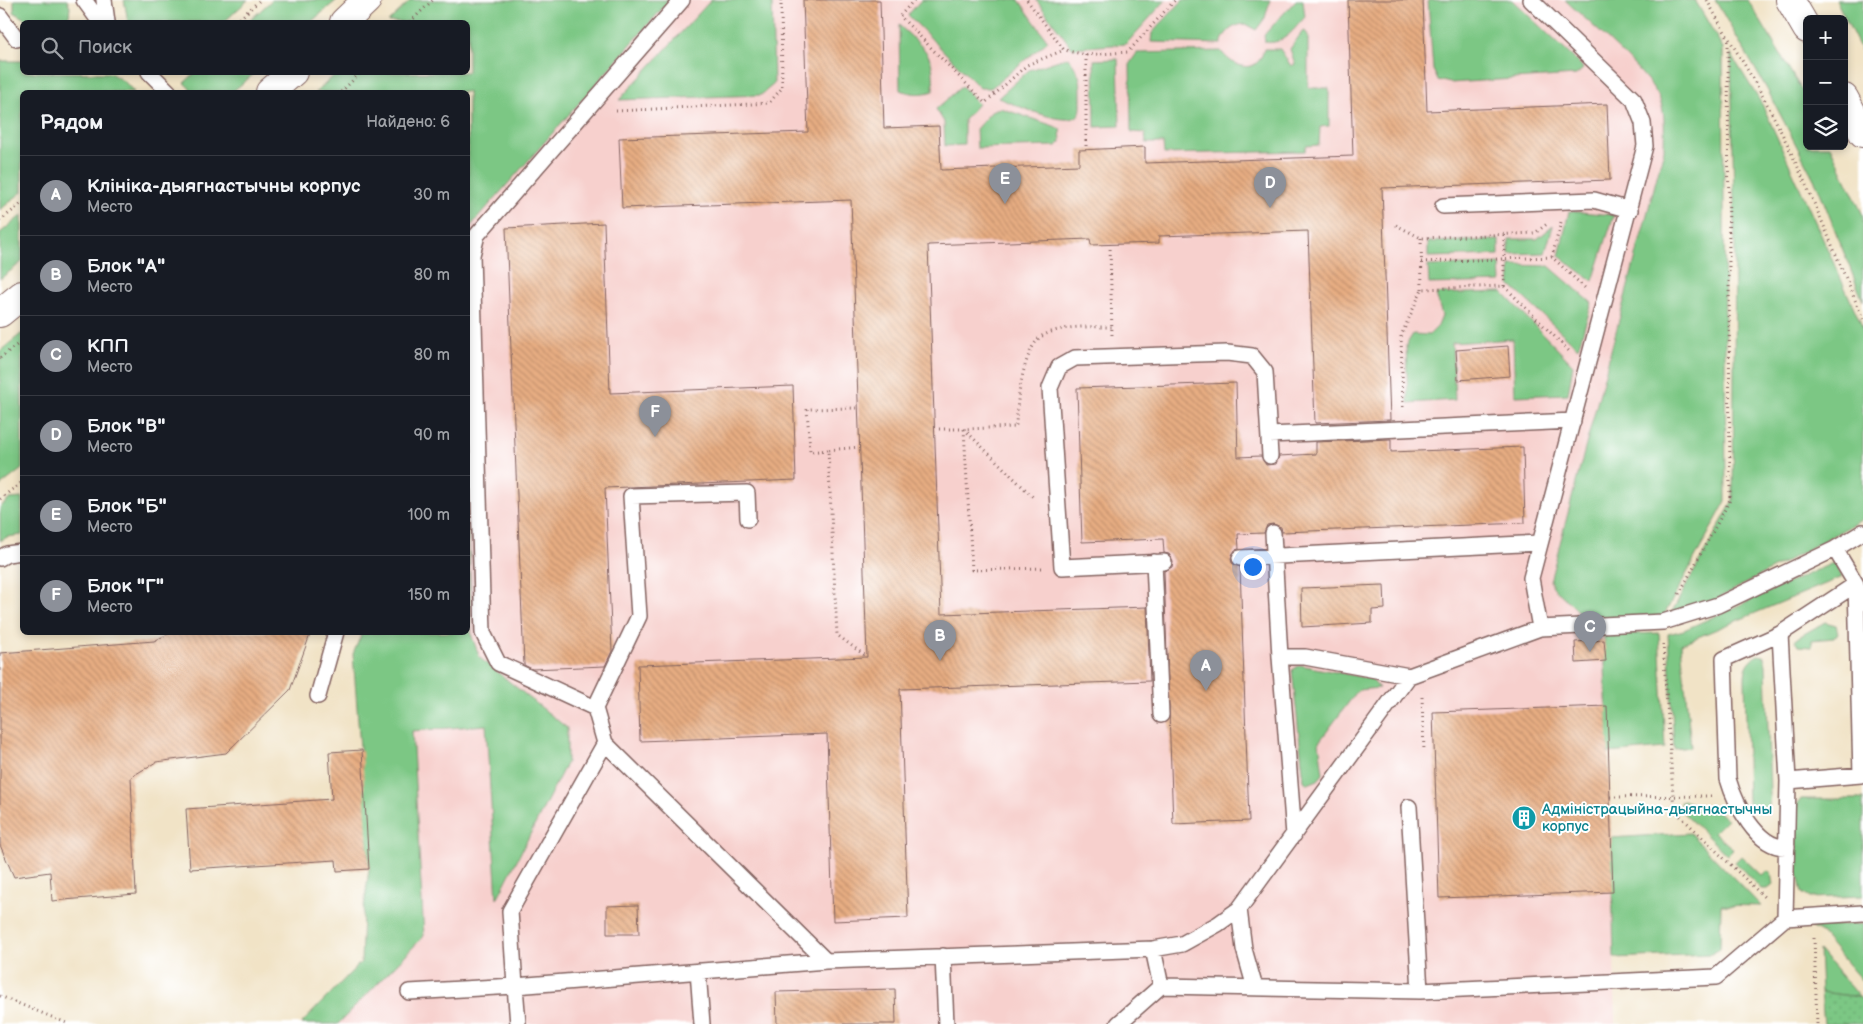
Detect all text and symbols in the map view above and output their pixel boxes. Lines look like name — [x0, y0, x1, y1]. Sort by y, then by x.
map controls — [1803, 15, 1848, 150]
button: + — [1803, 15, 1848, 60]
search box — [20, 20, 470, 75]
icon: search — [38, 34, 66, 62]
text: Поиск — [78, 36, 132, 59]
button: − — [1803, 60, 1848, 105]
button: layers — [1803, 105, 1848, 150]
text: Рядом — [40, 110, 103, 135]
text: Найдено: 6 — [366, 113, 450, 132]
pin: E — [989, 163, 1021, 204]
pin: D — [1254, 167, 1286, 208]
text: Клініка-дыягнастычны корпус — [87, 175, 361, 198]
text: A — [51, 186, 61, 205]
text: 30 m — [413, 186, 450, 205]
text: Место — [87, 198, 133, 217]
text: Блок "А" — [87, 255, 165, 278]
text: B — [50, 266, 62, 285]
text: 80 m — [414, 266, 450, 285]
text: Место — [87, 278, 133, 297]
text: КПП — [87, 335, 129, 358]
text: C — [50, 346, 62, 365]
text: 80 m — [414, 346, 450, 365]
text: Место — [87, 358, 133, 377]
pin: F — [639, 396, 671, 437]
text: Блок "В" — [87, 415, 166, 438]
text: D — [50, 426, 62, 445]
text: 90 m — [414, 426, 450, 445]
text: Место — [87, 438, 133, 457]
text: Блок "Б" — [87, 495, 167, 518]
text: E — [51, 506, 61, 525]
text: 100 m — [407, 506, 450, 525]
text: Место — [87, 518, 133, 537]
your location — [1240, 554, 1266, 580]
text: Блок "Г" — [87, 575, 164, 598]
text: F — [51, 586, 61, 605]
text: 150 m — [408, 586, 450, 605]
text: Место — [87, 598, 133, 617]
pin: C — [1574, 611, 1606, 652]
pin: B — [924, 620, 956, 661]
pin: A — [1190, 650, 1222, 691]
place label: Адміністрацыйна-дыягнастычны корпус — [1541, 800, 1772, 836]
building icon: Адміністрацыйна-дыягнастычны корпус — [1511, 805, 1537, 831]

